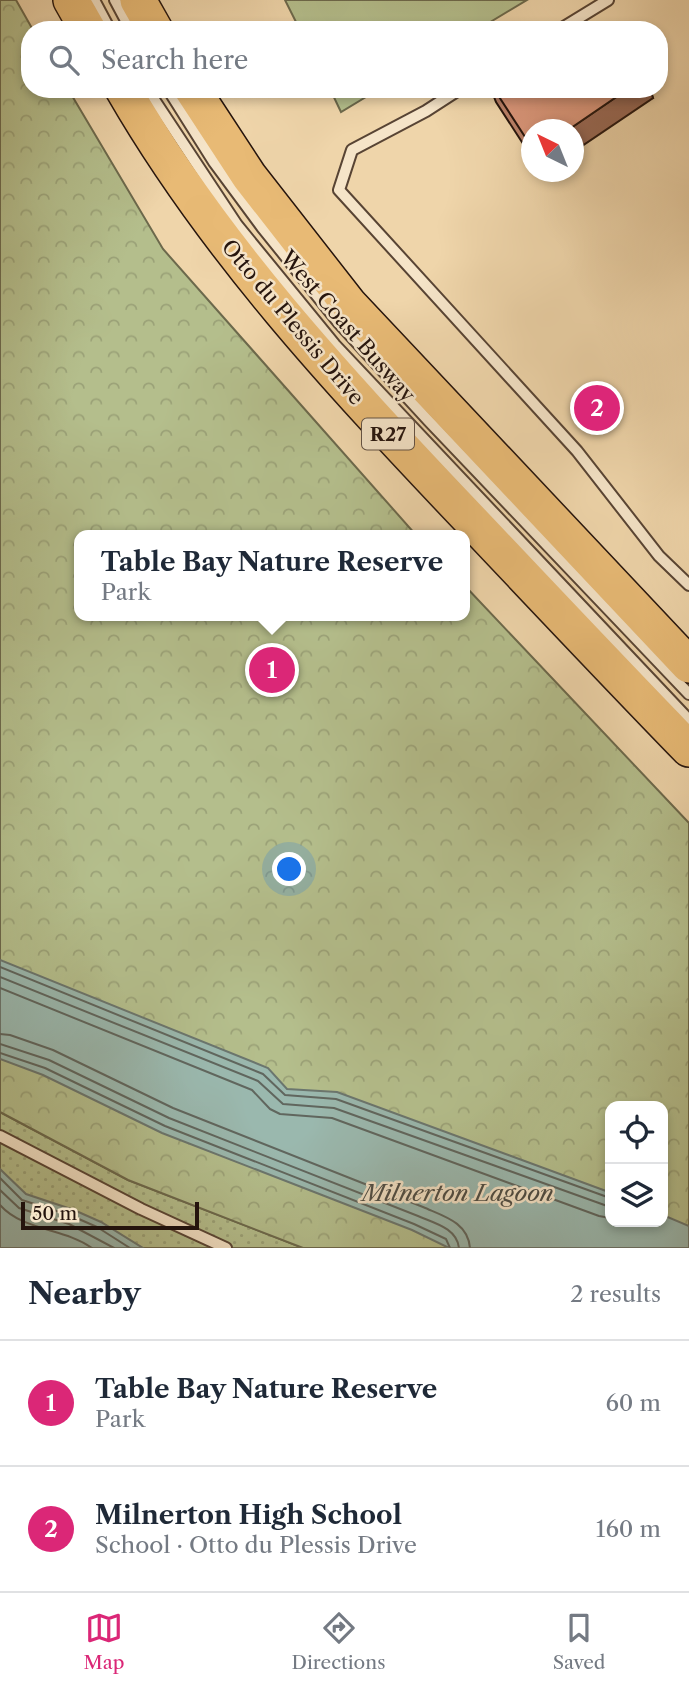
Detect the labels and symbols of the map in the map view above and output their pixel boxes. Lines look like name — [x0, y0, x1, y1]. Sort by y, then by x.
north arrow — [521, 119, 584, 182]
street label: Otto du Plessis Drive — [217, 234, 369, 410]
street label: West Coast Busway — [275, 244, 421, 407]
pin: 2 — [574, 382, 620, 434]
road number: R27 — [362, 418, 414, 449]
pin: 1 — [249, 644, 295, 696]
your location — [272, 852, 306, 886]
water label: Milnerton Lagoon — [359, 1179, 554, 1207]
scale bar — [21, 1199, 200, 1231]

